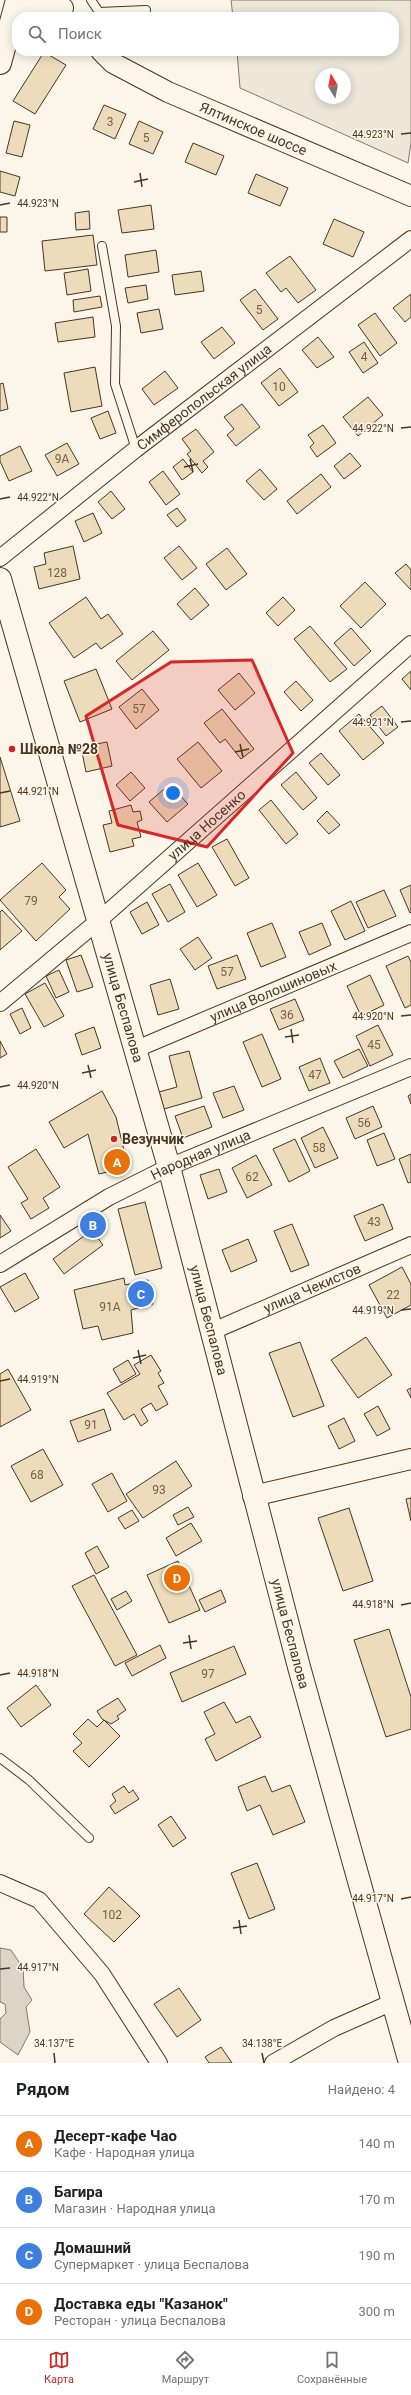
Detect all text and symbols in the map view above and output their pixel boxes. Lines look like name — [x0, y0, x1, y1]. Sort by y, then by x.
search box — [12, 12, 399, 56]
icon: search — [26, 23, 48, 45]
text: Поиск — [58, 25, 102, 43]
north arrow — [315, 68, 351, 104]
street label: Ялтинское шоссе — [197, 99, 309, 159]
house number: 3 — [107, 115, 113, 129]
text: 44.923°N — [352, 129, 394, 140]
house number: 5 — [143, 131, 150, 145]
text: 44.923°N — [17, 198, 59, 209]
house number: 5 — [256, 303, 263, 317]
street label: Симферопольская улица — [134, 341, 275, 453]
house number: 4 — [361, 350, 368, 364]
house number: 10 — [272, 380, 286, 394]
text: 44.922°N — [352, 423, 394, 434]
house number: 9А — [55, 452, 69, 466]
text: 44.922°N — [17, 492, 59, 503]
house number: 128 — [47, 566, 67, 580]
house number: 57 — [132, 702, 146, 716]
text: 44.921°N — [352, 717, 394, 728]
place label: Школа №28 — [20, 741, 98, 757]
marker: Школа №28 — [7, 744, 17, 754]
your location — [163, 783, 183, 803]
text: 44.921°N — [17, 786, 59, 797]
street label: улица Носенко — [165, 786, 249, 863]
house number: 79 — [24, 894, 38, 908]
street label: улица Беспалова — [100, 951, 146, 1064]
street label: улица Волошиновых — [207, 957, 339, 1025]
house number: 57 — [220, 965, 234, 979]
house number: 36 — [280, 1008, 294, 1022]
text: 44.920°N — [352, 1011, 394, 1022]
house number: 45 — [367, 1038, 381, 1052]
house number: 47 — [308, 1068, 322, 1082]
text: 44.920°N — [17, 1080, 59, 1091]
house number: 56 — [357, 1116, 371, 1130]
street label: Народная улица — [148, 1126, 253, 1183]
place label: Везунчик — [122, 1131, 184, 1147]
marker: Везунчик — [109, 1134, 119, 1144]
house number: 58 — [312, 1141, 326, 1155]
pin: A — [104, 1147, 130, 1177]
house number: 62 — [245, 1170, 259, 1184]
pin: B — [80, 1210, 106, 1240]
house number: 43 — [367, 1215, 381, 1229]
street label: улица Чекистов — [261, 1260, 363, 1316]
street label: улица Беспалова — [187, 1263, 231, 1377]
pin: C — [128, 1279, 154, 1309]
house number: 22 — [386, 1288, 400, 1302]
house number: 91А — [99, 1300, 121, 1314]
text: 44.919°N — [352, 1305, 394, 1316]
text: 44.919°N — [17, 1374, 59, 1385]
house number: 91 — [84, 1418, 98, 1432]
house number: 68 — [30, 1468, 44, 1482]
house number: 93 — [152, 1483, 166, 1497]
pin: D — [164, 1563, 190, 1593]
street label: улица Беспалова — [268, 1577, 313, 1690]
text: 44.918°N — [352, 1599, 394, 1610]
house number: 97 — [201, 1667, 215, 1681]
text: 44.918°N — [17, 1668, 59, 1679]
text: 44.917°N — [352, 1893, 394, 1904]
house number: 102 — [102, 1908, 122, 1922]
text: 44.917°N — [17, 1962, 59, 1973]
text: 34.137°E — [34, 2038, 74, 2049]
text: 34.138°E — [242, 2038, 282, 2049]
text: Рядом — [16, 2079, 70, 2099]
text: Найдено: 4 — [328, 2082, 395, 2097]
text: Десерт-кафе Чао — [54, 2127, 177, 2145]
text: A — [25, 2136, 33, 2151]
text: 140 m — [358, 2136, 395, 2151]
text: Кафе · Народная улица — [54, 2145, 195, 2160]
text: Багира — [54, 2183, 103, 2201]
text: B — [25, 2192, 33, 2207]
text: 170 m — [358, 2192, 395, 2207]
text: Магазин · Народная улица — [54, 2201, 215, 2216]
text: Домашний — [54, 2239, 131, 2257]
text: C — [25, 2248, 33, 2263]
text: 190 m — [358, 2248, 395, 2263]
text: Супермаркет · улица Беспалова — [54, 2257, 249, 2272]
text: Доставка еды "Казанок" — [54, 2295, 228, 2313]
text: D — [25, 2304, 33, 2319]
text: 300 m — [358, 2304, 395, 2319]
text: Ресторан · улица Беспалова — [54, 2313, 226, 2328]
tab: Карта — [44, 2349, 74, 2386]
tab: Маршрут — [162, 2349, 209, 2386]
tab: Сохранённые — [297, 2349, 367, 2386]

